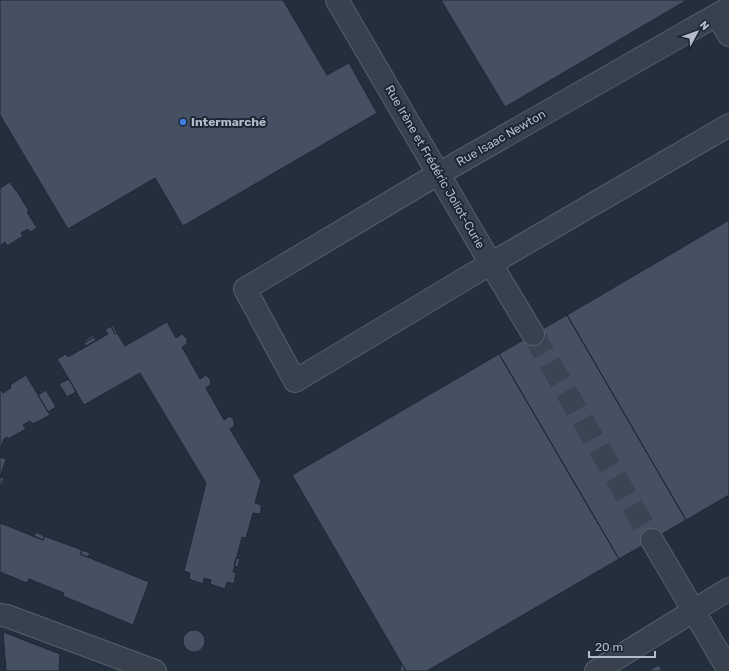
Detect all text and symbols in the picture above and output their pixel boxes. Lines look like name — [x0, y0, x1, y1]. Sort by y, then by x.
north arrow — [677, 12, 717, 52]
text: N — [697, 19, 712, 33]
street label: Rue Irène et Frédéric Joliot-Curie — [382, 83, 488, 251]
street label: Rue Isaac Newton — [454, 107, 548, 169]
place label: Intermarché — [191, 115, 266, 129]
marker: Intermarché — [178, 117, 188, 127]
scale bar — [589, 633, 655, 659]
text: 20 m — [595, 640, 623, 654]

